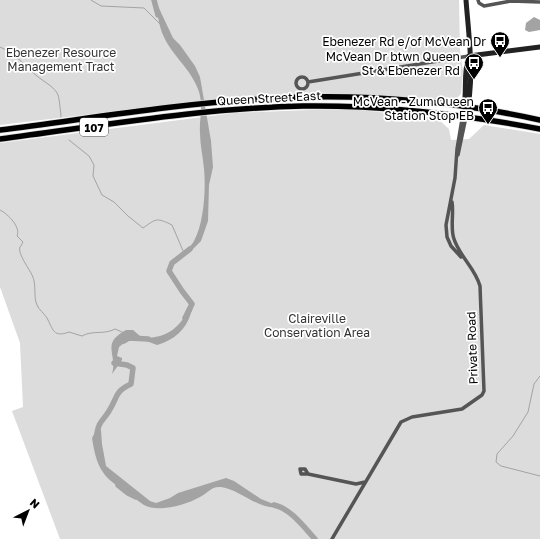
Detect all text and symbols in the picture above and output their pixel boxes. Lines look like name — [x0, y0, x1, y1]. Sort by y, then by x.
bus stop icon: Ebenezer Rd e/of McVean Dr — [489, 30, 511, 58]
place label: Ebenezer Rd e/of McVean Dr — [322, 34, 486, 49]
park label: Ebenezer Resource Management Tract — [6, 45, 116, 74]
place label: McVean Dr btwn Queen St & Ebenezer Rd — [326, 49, 460, 78]
bus stop icon: McVean Dr btwn Queen St & Ebenezer Rd — [463, 52, 485, 80]
street label: Queen Street East — [217, 88, 322, 108]
place label: McVean - Zum Queen Station Stop EB — [353, 94, 474, 123]
bus stop icon: McVean - Zum Queen Station Stop EB — [477, 97, 499, 125]
road number: 107 — [80, 118, 108, 136]
park label: Claireville Conservation Area — [264, 311, 370, 340]
street label: Private Road — [463, 311, 481, 385]
north arrow — [8, 491, 48, 531]
text: N — [28, 496, 42, 511]

